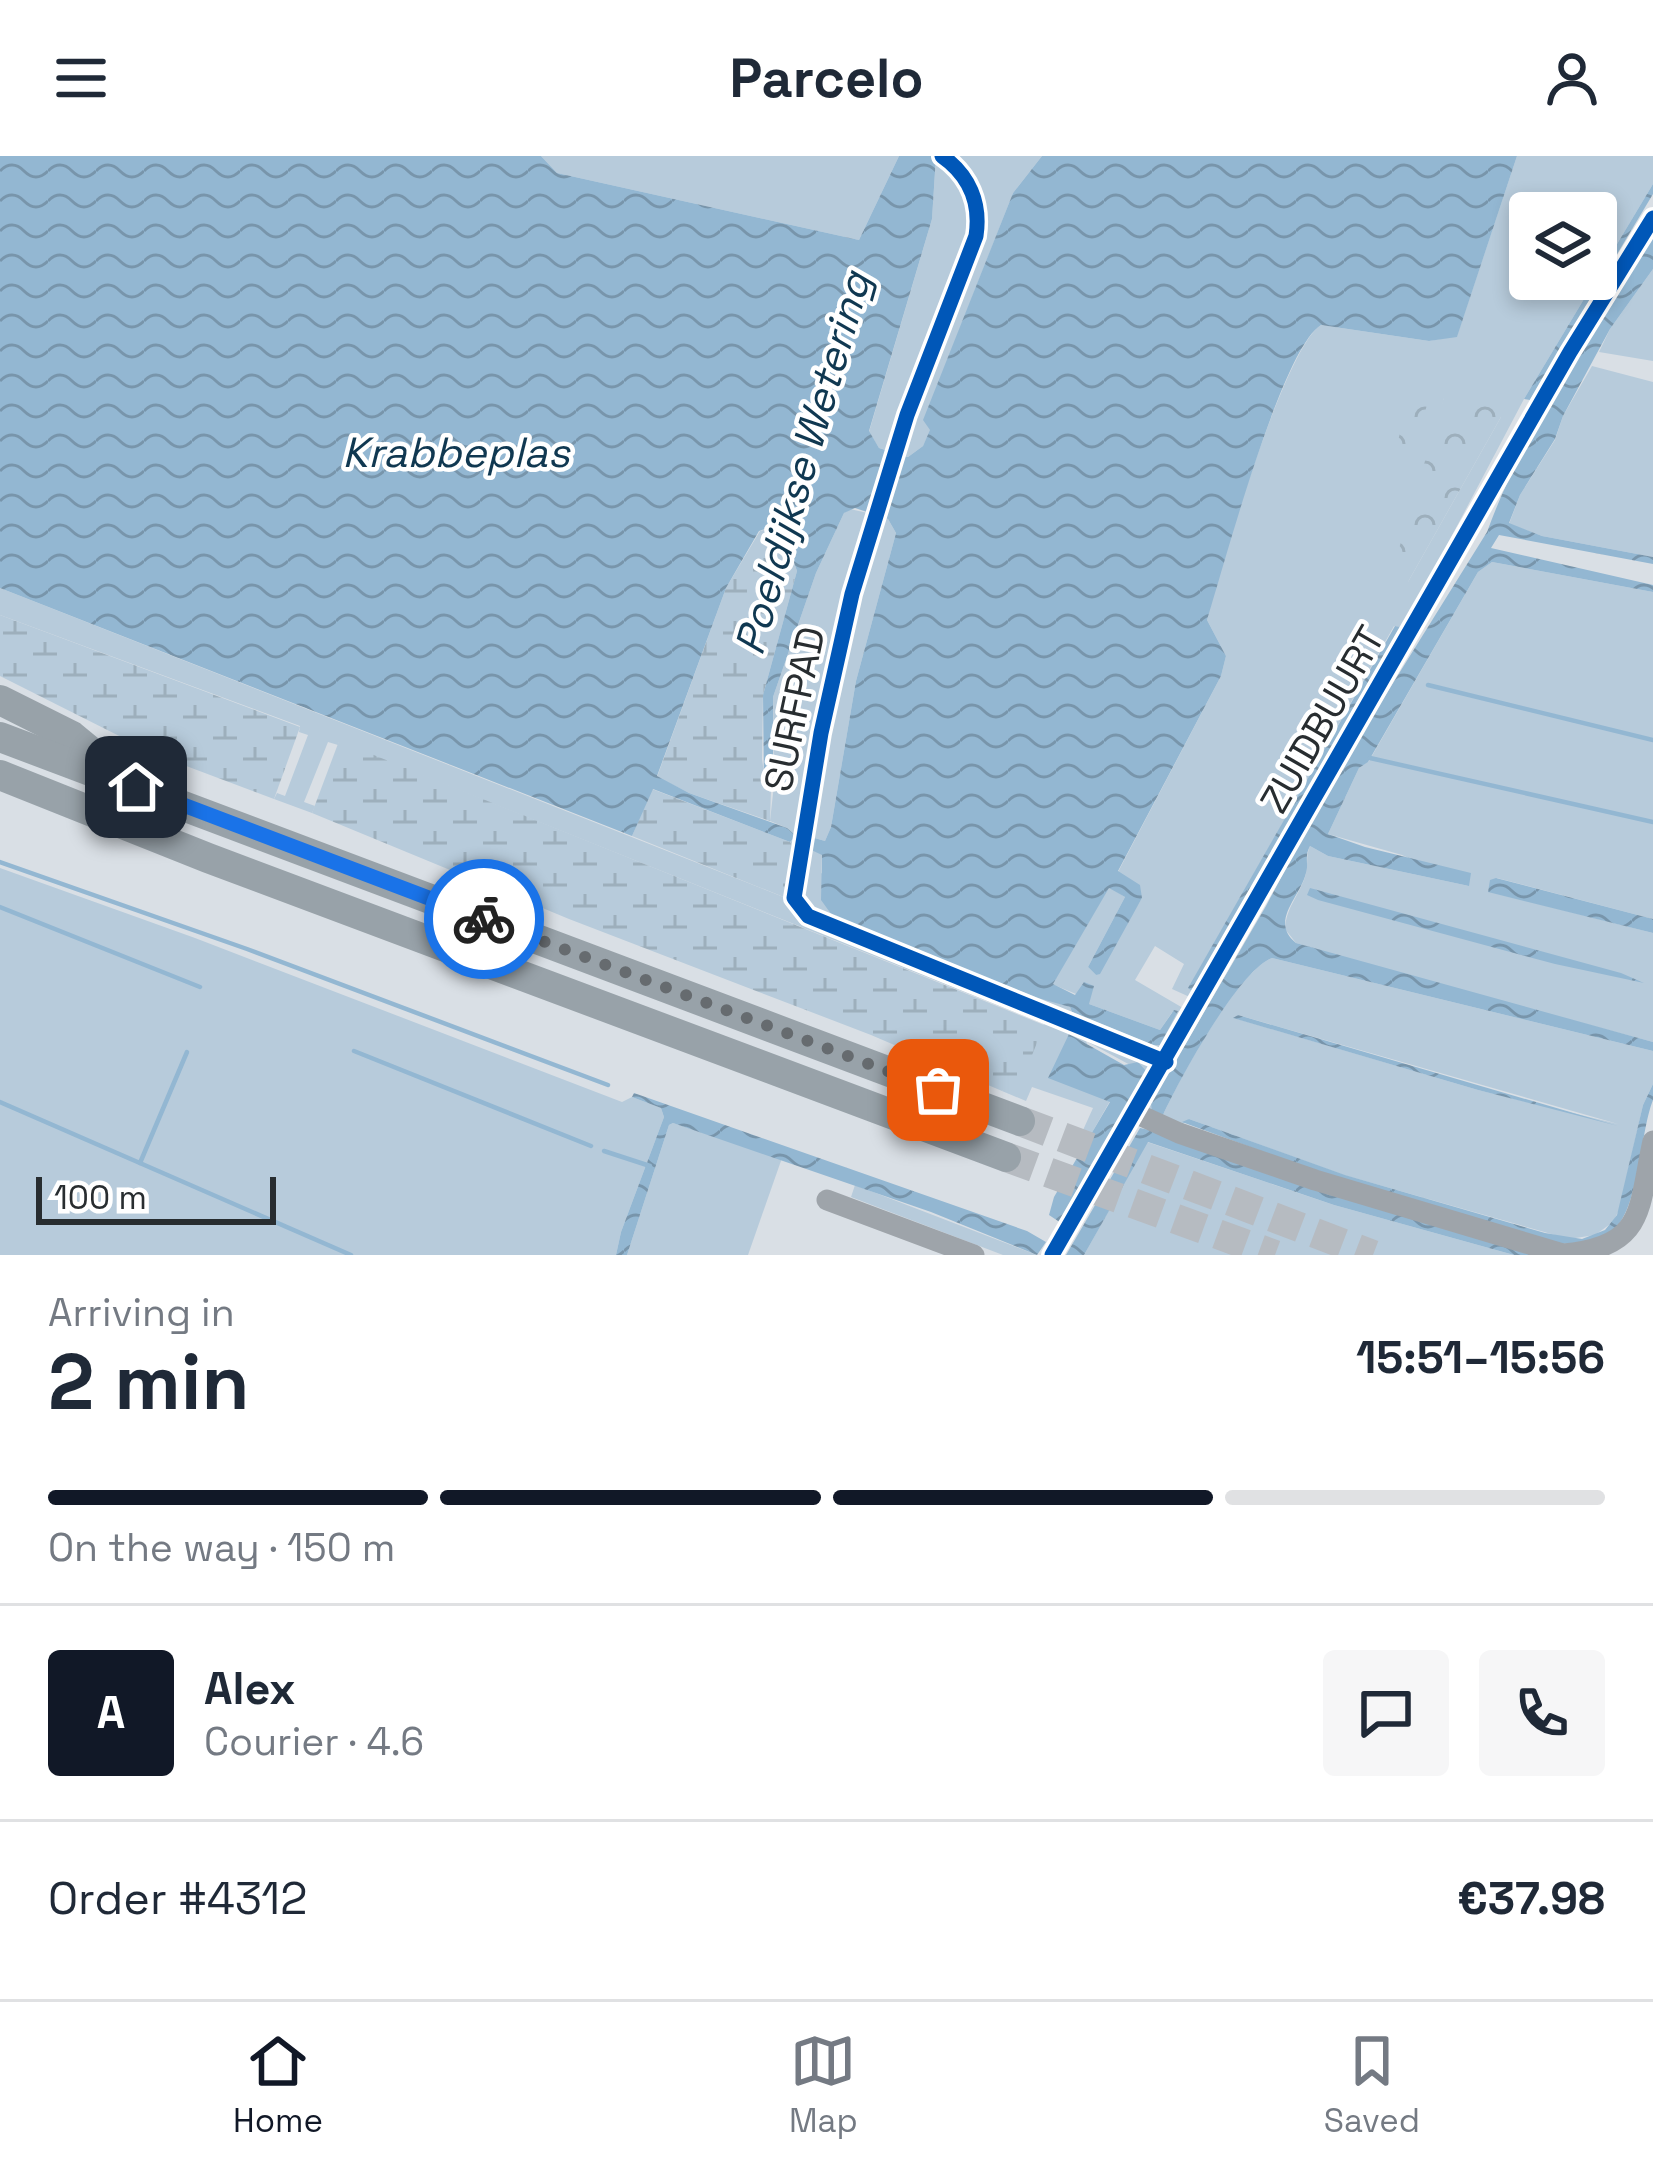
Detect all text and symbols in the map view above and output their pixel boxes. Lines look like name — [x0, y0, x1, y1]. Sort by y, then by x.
text: Parcelo — [730, 44, 923, 113]
icon: menu — [48, 45, 114, 111]
icon: person — [1539, 45, 1605, 111]
map controls — [1509, 192, 1617, 300]
button: layers — [1509, 192, 1617, 300]
water label: Poeldijkse Wetering — [723, 264, 883, 660]
water label: Krabbeplas — [342, 426, 572, 479]
street label: ZUIDBUURT — [1249, 617, 1396, 821]
street label: SURFPAD — [753, 622, 836, 796]
pin — [85, 736, 187, 838]
icon: home — [103, 754, 169, 820]
courier — [424, 859, 544, 979]
icon: bike — [451, 886, 517, 952]
pin — [887, 1039, 989, 1141]
icon: bag — [905, 1057, 971, 1123]
scale bar — [36, 1171, 276, 1224]
text: 100 m — [54, 1177, 147, 1219]
text: Arriving in — [48, 1288, 235, 1337]
text: 15:51–15:56 — [1356, 1329, 1605, 1386]
text: 2 min — [48, 1332, 250, 1432]
text: On the way · 150 m — [48, 1523, 395, 1572]
button: chat — [1323, 1650, 1449, 1776]
button: phone — [1479, 1650, 1605, 1776]
text: Alex — [204, 1660, 296, 1717]
text: A — [97, 1684, 125, 1741]
text: Courier · 4.6 — [204, 1717, 424, 1766]
text: Order #4312 — [48, 1870, 307, 1927]
text: €37.98 — [1457, 1870, 1605, 1927]
tab: Home — [233, 2028, 323, 2142]
tab: Map — [789, 2028, 858, 2142]
tab: Saved — [1324, 2028, 1420, 2142]

